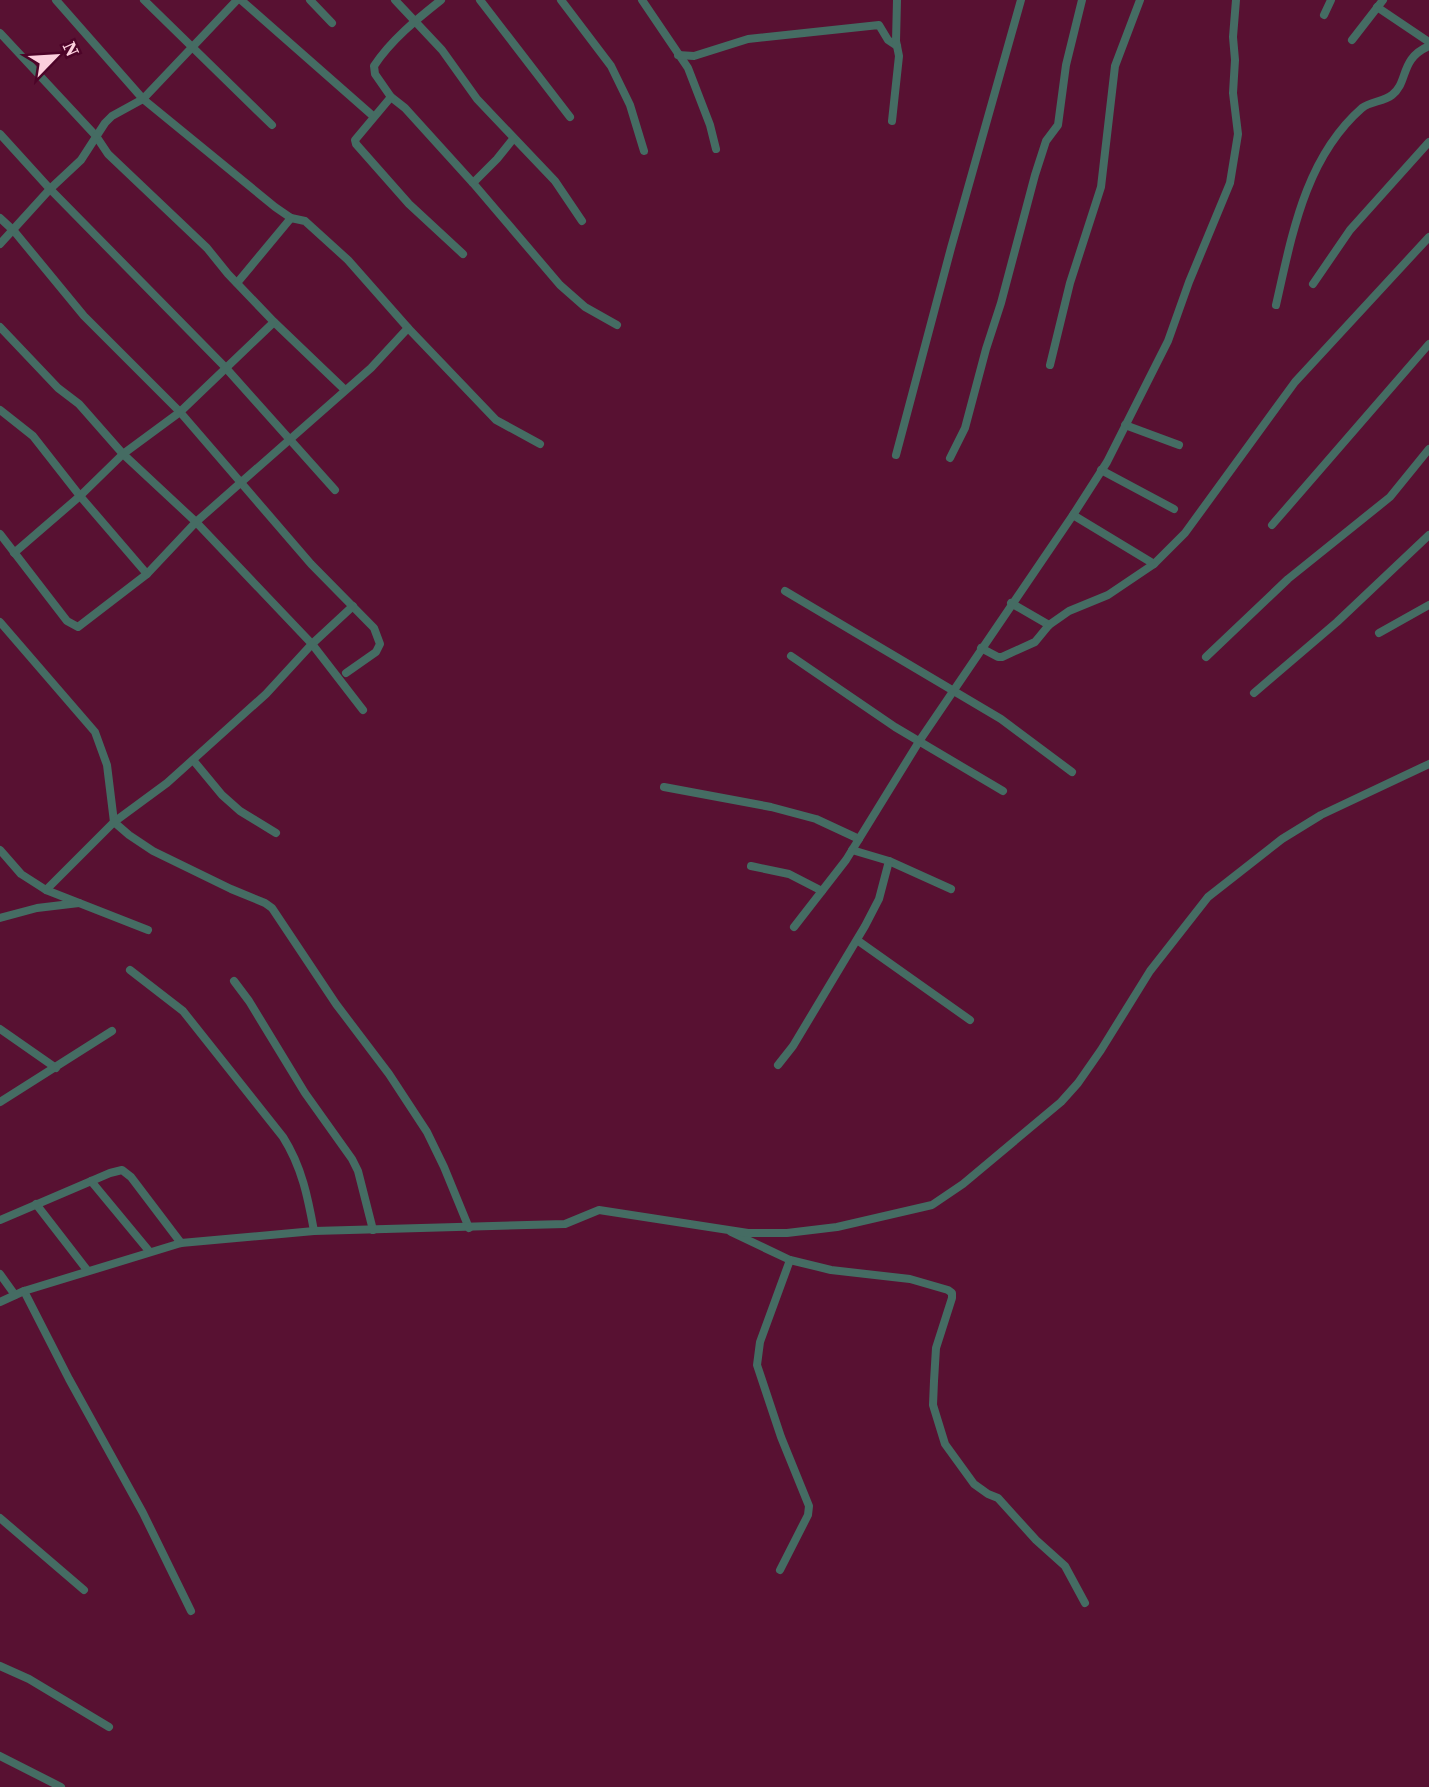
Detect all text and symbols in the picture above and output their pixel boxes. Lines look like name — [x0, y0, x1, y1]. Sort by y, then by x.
north arrow — [21, 21, 91, 91]
text: N — [57, 37, 86, 61]

